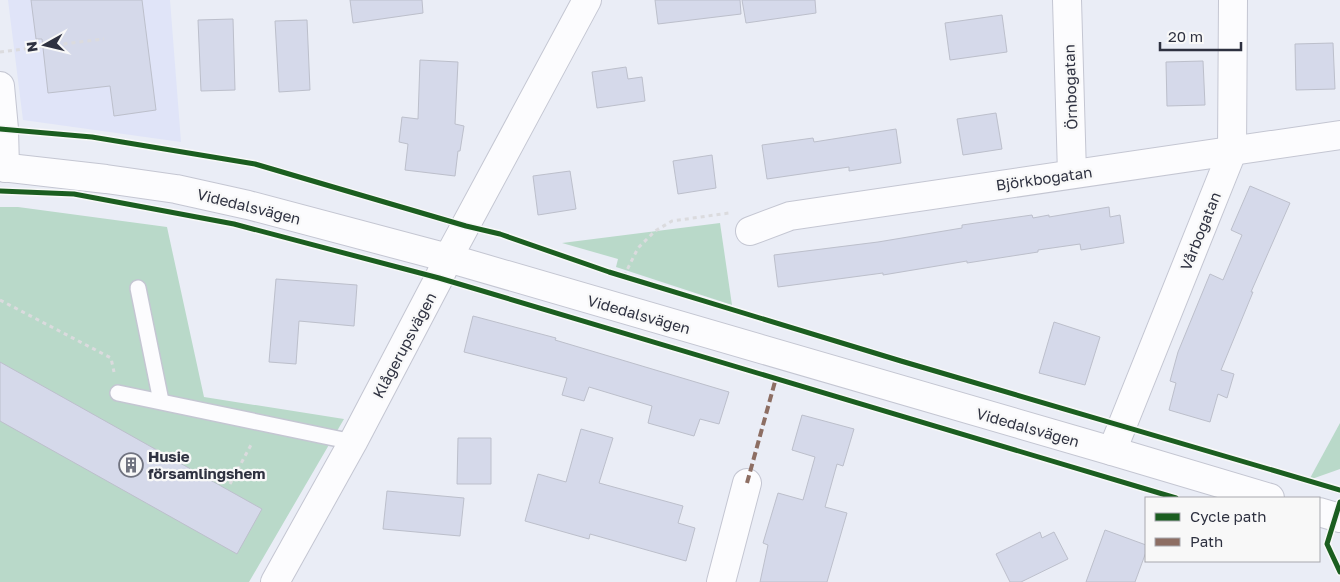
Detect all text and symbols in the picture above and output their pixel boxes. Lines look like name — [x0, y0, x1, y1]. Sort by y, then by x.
north arrow — [20, 20, 70, 70]
scale bar — [1160, 20, 1241, 52]
text: 20 m — [1168, 27, 1203, 45]
text: N — [22, 40, 41, 53]
street label: Örnbogatan — [1060, 44, 1080, 130]
street label: Björkbogatan — [995, 162, 1093, 194]
street label: Videdalsvägen — [195, 184, 303, 228]
street label: Vårbogatan — [1176, 189, 1224, 273]
street label: Klågerupsvägen — [369, 289, 439, 401]
street label: Videdalsvägen — [585, 291, 693, 337]
street label: Videdalsvägen — [974, 404, 1082, 450]
place label: Husie församlingshem — [148, 447, 265, 482]
building icon: Husie församlingshem — [118, 452, 144, 478]
legend — [1145, 497, 1320, 562]
text: Cycle path — [1190, 507, 1266, 525]
text: Path — [1190, 532, 1223, 550]

